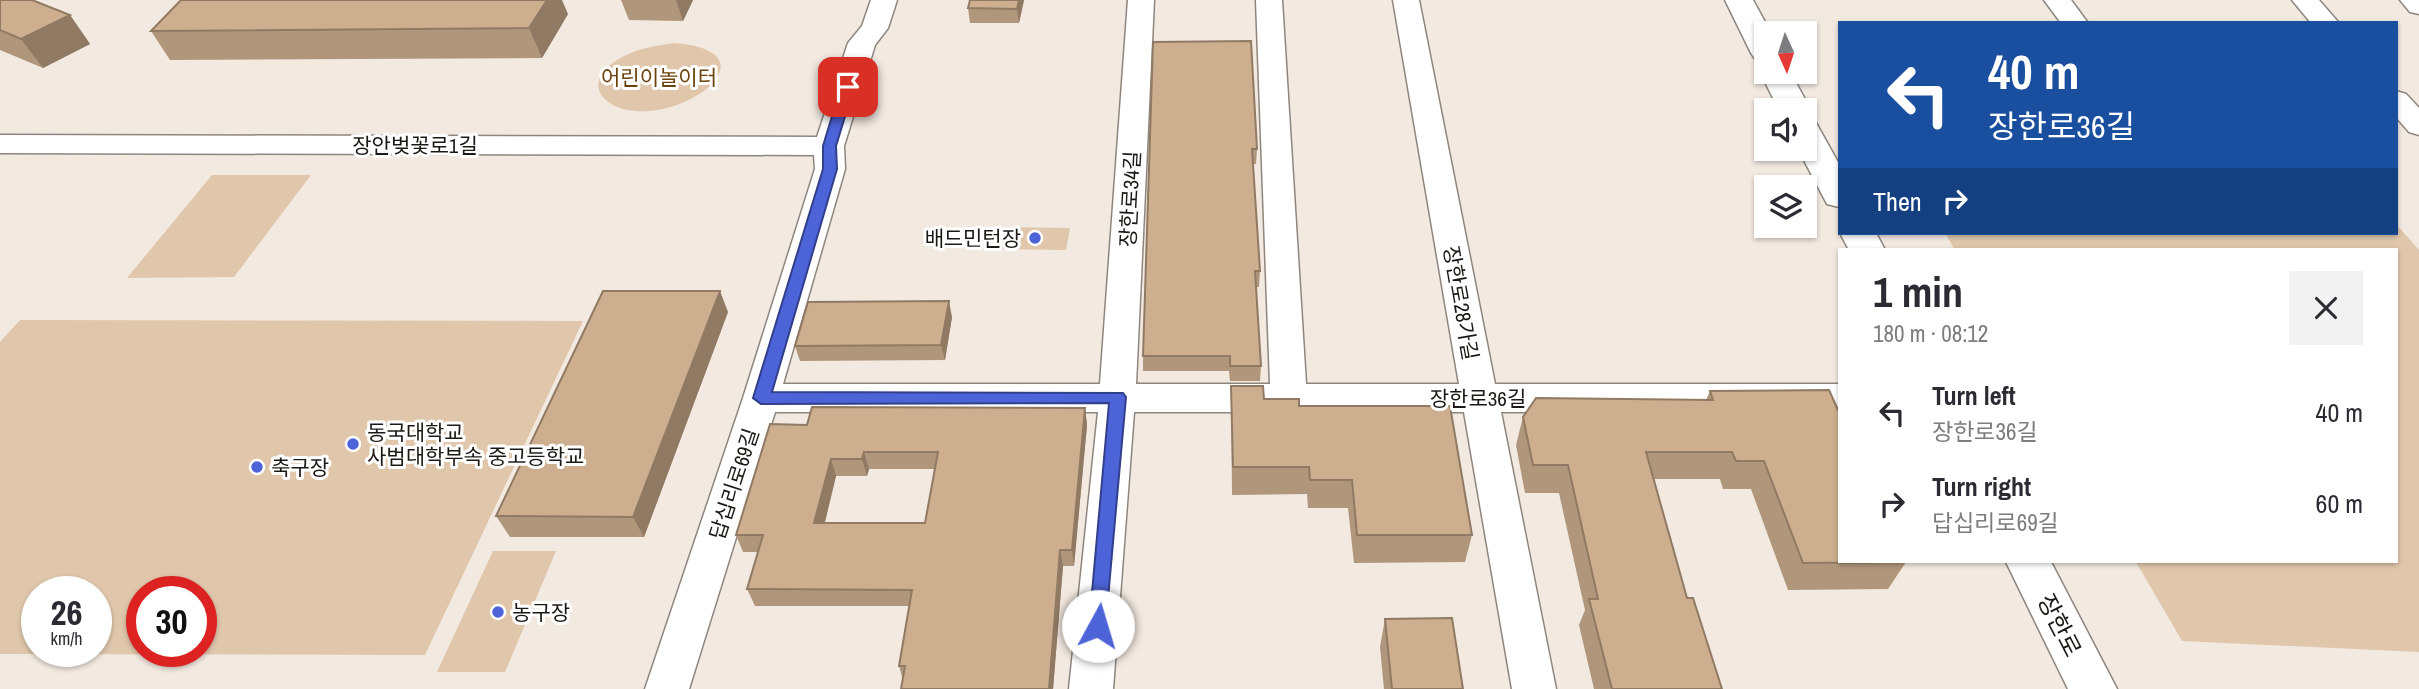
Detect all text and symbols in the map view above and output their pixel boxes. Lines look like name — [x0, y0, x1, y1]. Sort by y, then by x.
north arrow — [1754, 21, 1816, 84]
map controls — [1754, 21, 1817, 238]
text: 40 m — [1988, 38, 2080, 104]
icon: left — [1873, 49, 1964, 140]
pin — [818, 57, 878, 117]
park label: 어린이놀이터 — [601, 63, 717, 92]
icon: arrive — [829, 68, 867, 106]
button: sound — [1754, 98, 1817, 161]
text: 장한로36길 — [1988, 105, 2135, 148]
street label: 장안벚꽃로1길 — [352, 131, 478, 160]
street label: 장한로34길 — [1113, 150, 1147, 248]
button: layers — [1754, 175, 1817, 238]
icon: right — [1936, 182, 1974, 220]
text: Then — [1873, 184, 1922, 219]
place label: 배드민턴장 — [924, 224, 1021, 253]
marker: 배드민턴장 — [1027, 230, 1043, 246]
street label: 장한로28가길 — [1437, 243, 1485, 363]
text: 1 min — [1873, 264, 1963, 320]
button: close — [2289, 271, 2363, 345]
text: 180 m · 08:12 — [1873, 318, 1988, 349]
text: Turn left — [1932, 378, 2016, 413]
street label: 장한로36길 — [1430, 384, 1526, 413]
icon: left — [1873, 394, 1911, 432]
text: 40 m — [2316, 395, 2363, 430]
text: 장한로36길 — [1932, 416, 2038, 447]
place label: 동국대학교 사범대학부속 중고등학교 — [367, 418, 584, 471]
street label: 답십리로69길 — [702, 424, 766, 544]
marker: 동국대학교 사범대학부속 중고등학교 — [345, 436, 361, 452]
place label: 축구장 — [271, 453, 329, 482]
marker: 축구장 — [249, 459, 265, 475]
text: Turn right — [1932, 469, 2031, 504]
icon: right — [1873, 485, 1911, 523]
text: 60 m — [2316, 486, 2363, 521]
text: 답십리로69길 — [1932, 507, 2059, 538]
speed limit sign: 30 — [126, 576, 217, 667]
street label: 장한로 — [2031, 588, 2089, 662]
text: 26 — [51, 589, 82, 636]
position arrow — [1061, 589, 1135, 663]
place label: 농구장 — [512, 598, 570, 627]
marker: 농구장 — [490, 604, 506, 620]
text: km/h — [51, 626, 83, 651]

